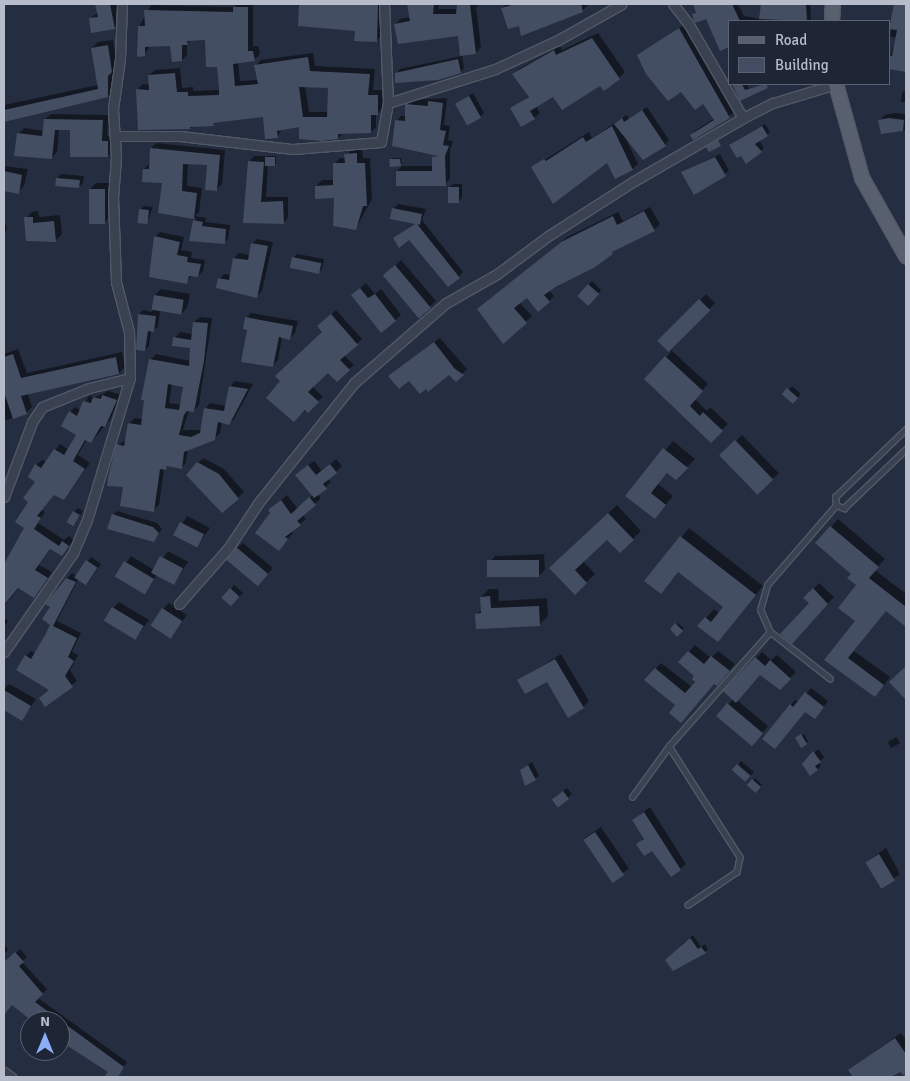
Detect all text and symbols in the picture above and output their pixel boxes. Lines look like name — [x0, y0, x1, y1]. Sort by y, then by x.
legend — [728, 20, 890, 85]
text: Road — [775, 31, 807, 49]
text: Building — [775, 56, 829, 74]
north arrow — [20, 1011, 70, 1061]
text: N — [40, 1013, 50, 1030]

